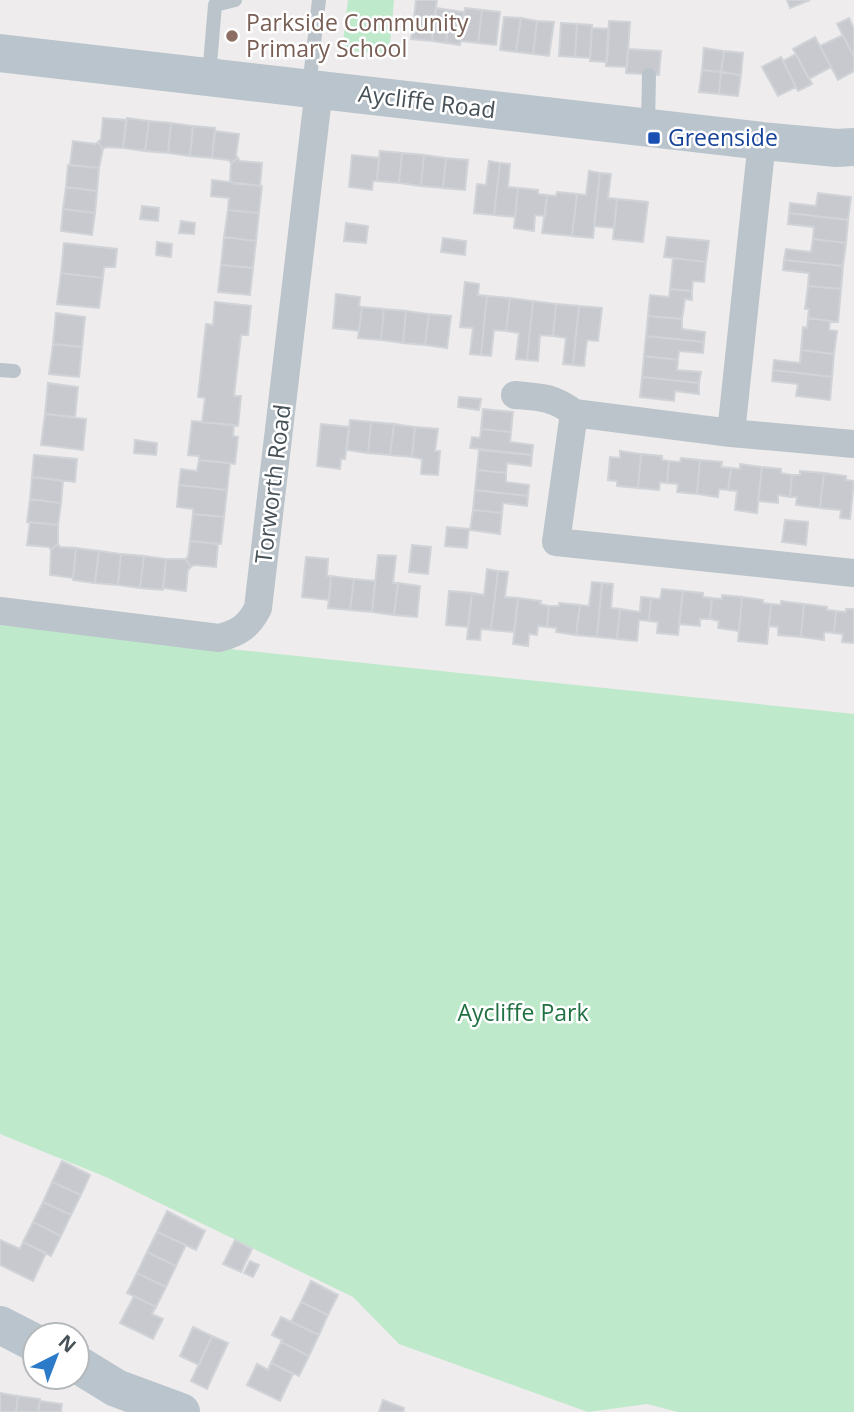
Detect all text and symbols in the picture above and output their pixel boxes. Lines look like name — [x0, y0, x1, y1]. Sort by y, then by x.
place label: Parkside Community Primary School — [246, 6, 469, 64]
marker: Parkside Community Primary School — [224, 28, 240, 44]
street label: Aycliffe Road — [357, 77, 498, 125]
place label: Greenside — [668, 121, 778, 153]
marker: Greenside — [646, 130, 662, 146]
street label: Torworth Road — [246, 402, 298, 565]
park label: Aycliffe Park — [457, 996, 589, 1028]
north arrow — [21, 1321, 91, 1391]
text: N — [53, 1329, 82, 1358]

